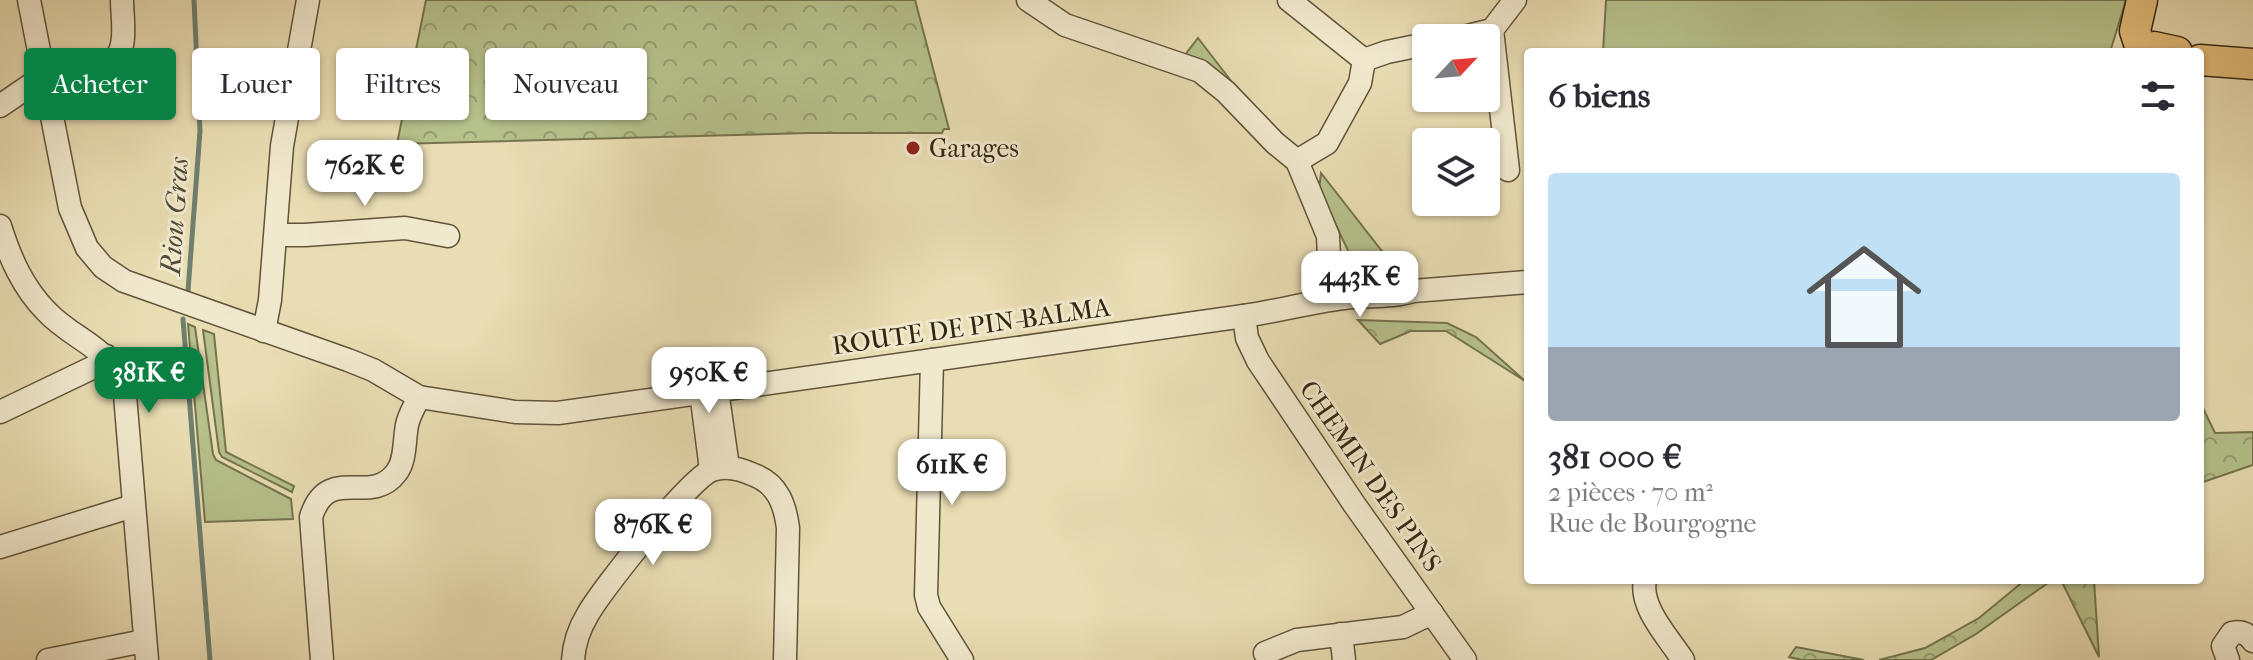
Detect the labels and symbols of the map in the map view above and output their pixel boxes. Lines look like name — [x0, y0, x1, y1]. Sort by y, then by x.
north arrow — [1412, 24, 1500, 112]
place label: Garages — [929, 133, 1019, 164]
marker: Garages — [904, 139, 922, 157]
pin: 762K € — [300, 140, 430, 208]
water label: Riou Gras — [154, 155, 195, 278]
pin: 443K € — [1295, 251, 1425, 319]
street label: ROUTE DE PIN-BALMA — [830, 291, 1113, 361]
pin: 381K € — [84, 347, 214, 415]
pin: 950K € — [644, 347, 774, 415]
street label: CHEMIN DES PINS — [1293, 375, 1448, 578]
pin: 611K € — [887, 439, 1017, 507]
pin: 876K € — [588, 499, 718, 567]

